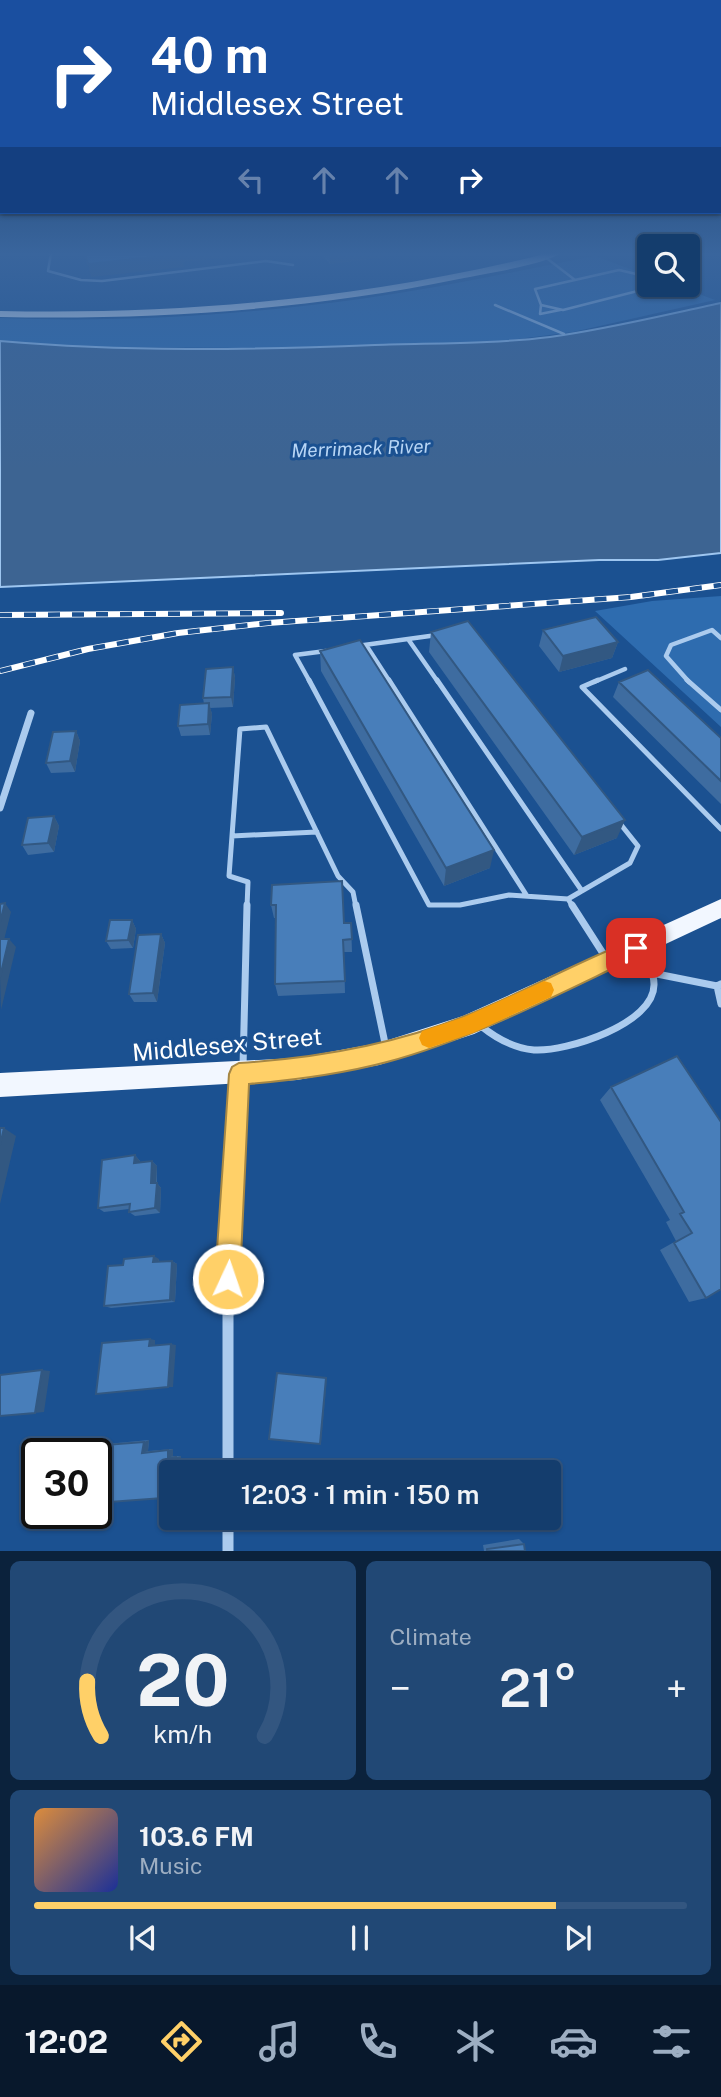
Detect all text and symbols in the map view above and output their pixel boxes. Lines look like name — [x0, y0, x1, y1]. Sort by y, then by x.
text: 40 m — [150, 26, 269, 84]
icon: right — [35, 28, 126, 119]
text: Middlesex Street — [150, 85, 404, 122]
icon: left — [232, 161, 270, 199]
icon: ahead — [305, 161, 343, 199]
icon: ahead — [378, 161, 416, 199]
icon: right — [451, 161, 489, 199]
map controls — [637, 234, 700, 297]
button: search — [637, 234, 700, 297]
water label: Merrimack River — [291, 435, 432, 461]
pin — [606, 918, 666, 978]
icon: arrive — [617, 929, 655, 967]
street label: Middlesex Street — [131, 1022, 323, 1066]
position arrow — [191, 1242, 265, 1316]
speed limit sign: 30 — [21, 1438, 112, 1529]
text: 12:03 · 1 min · 150 m — [241, 1479, 479, 1510]
text: Climate — [390, 1623, 472, 1650]
text: 20 — [136, 1638, 229, 1723]
text: 21° — [499, 1658, 577, 1719]
text: − — [390, 1666, 411, 1711]
text: + — [666, 1666, 687, 1711]
text: km/h — [153, 1719, 212, 1749]
text: 103.6 FM — [139, 1821, 254, 1852]
text: Music — [139, 1852, 203, 1879]
icon: previous — [124, 1919, 162, 1957]
icon: pause — [341, 1919, 379, 1957]
icon: next — [559, 1919, 597, 1957]
icon: directions — [157, 2017, 206, 2066]
icon: music — [255, 2017, 304, 2066]
icon: phone — [353, 2017, 402, 2066]
icon: climate — [451, 2017, 500, 2066]
icon: car — [549, 2017, 598, 2066]
icon: filters — [647, 2017, 696, 2066]
text: 12:02 — [25, 2023, 108, 2060]

